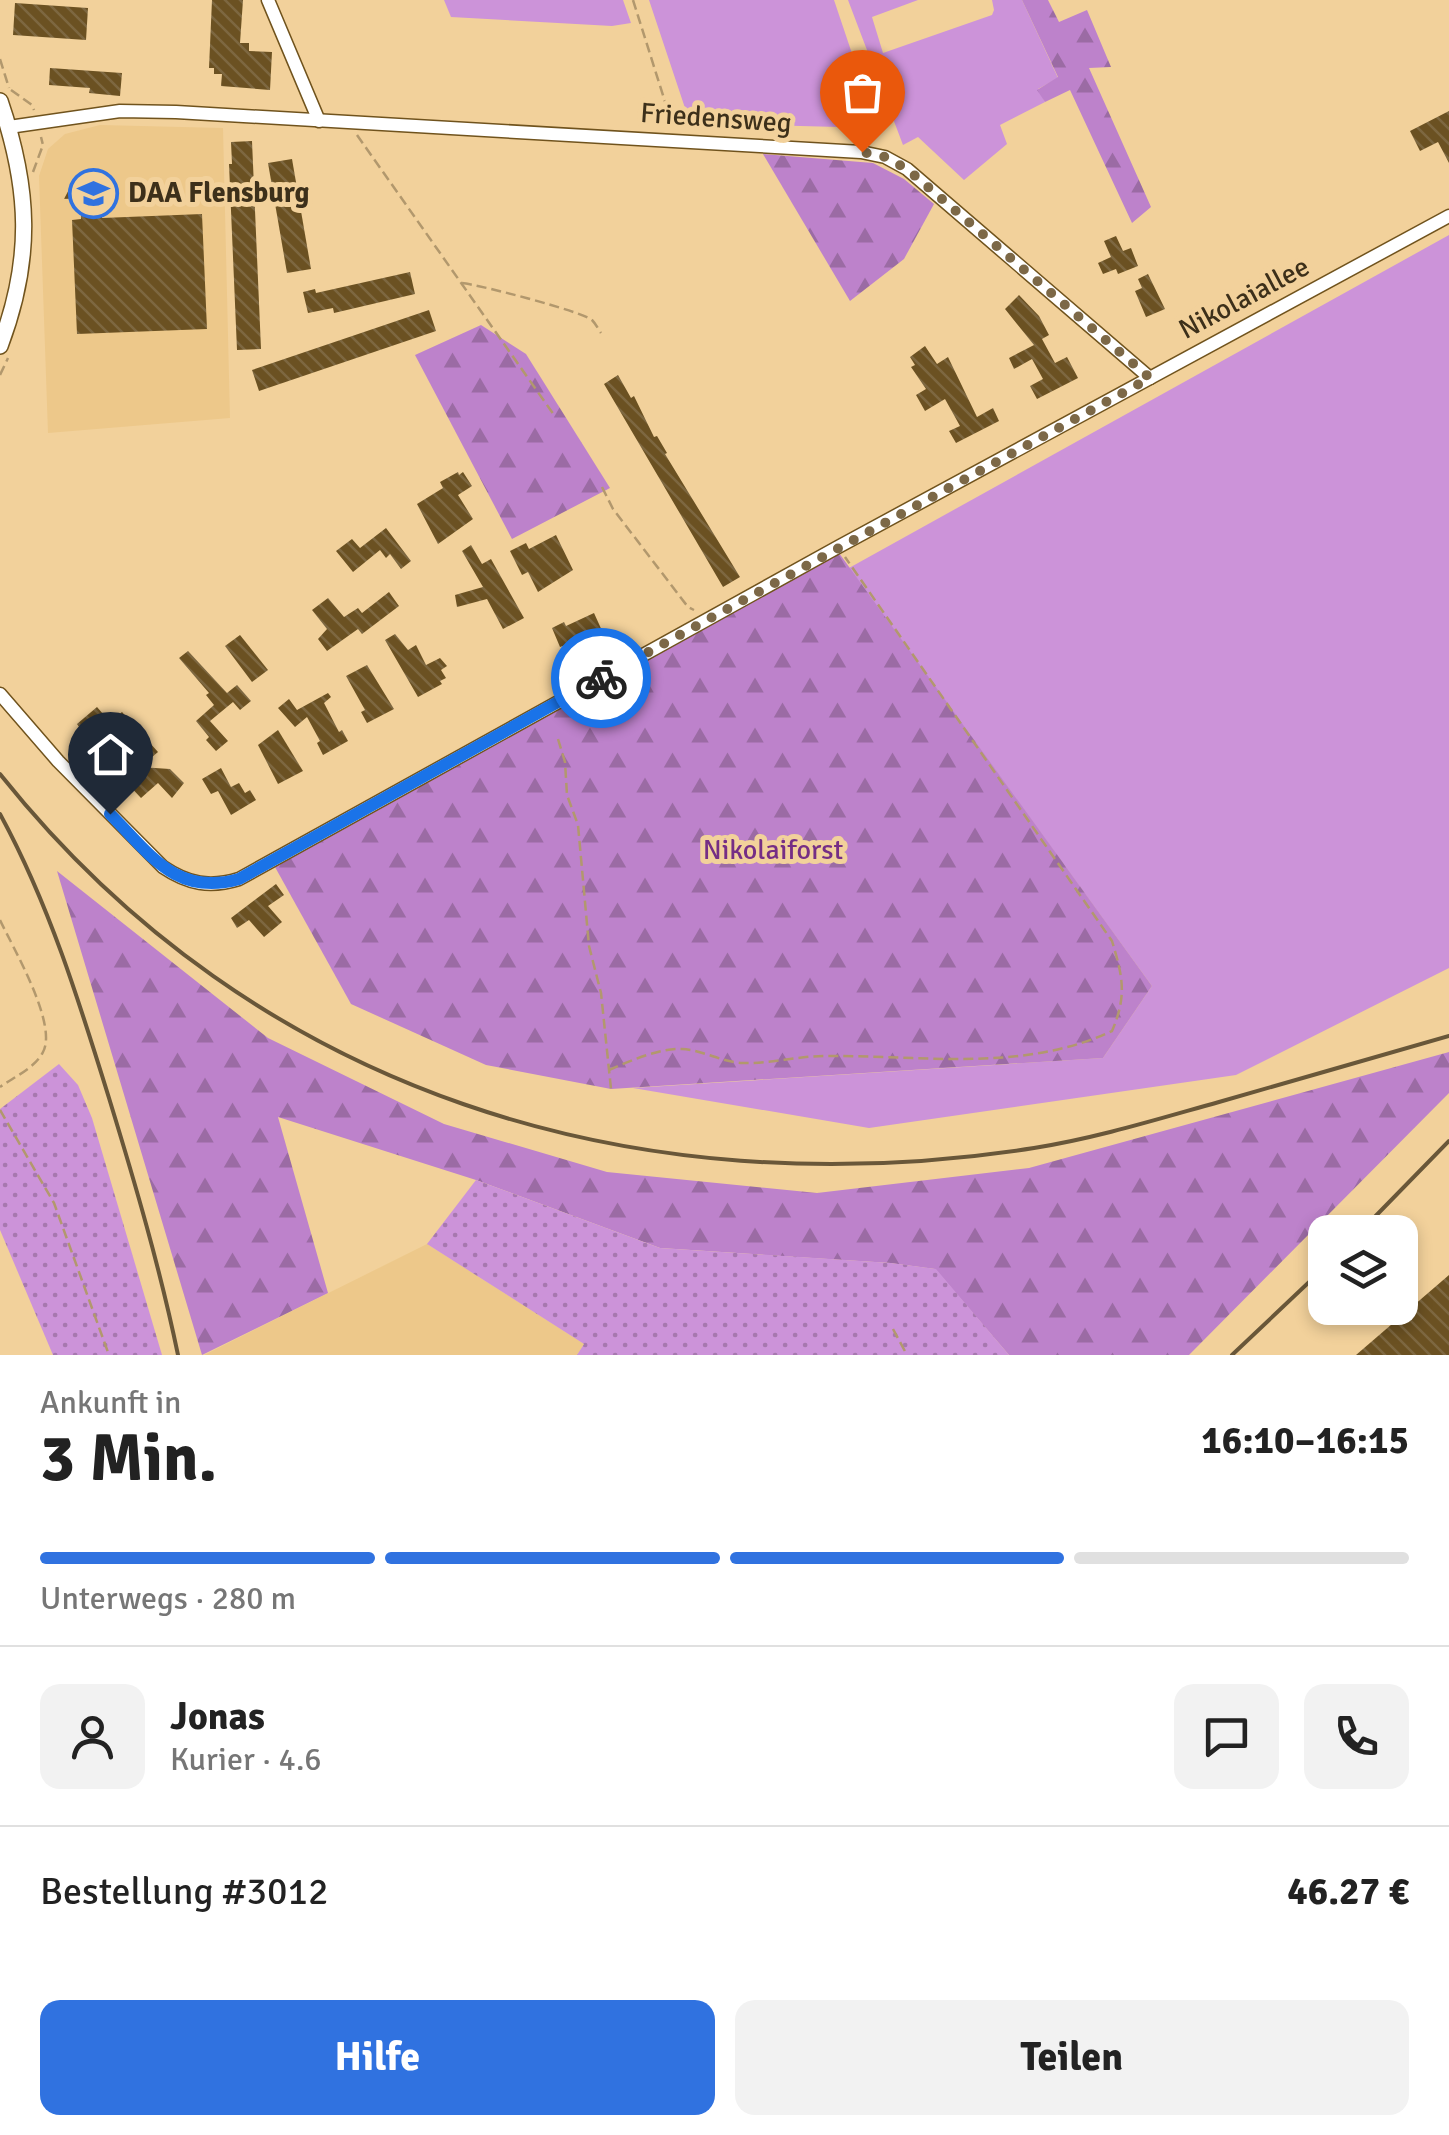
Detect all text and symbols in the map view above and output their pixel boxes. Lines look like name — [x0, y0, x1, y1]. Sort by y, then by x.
pin — [820, 50, 905, 153]
icon: bag — [835, 65, 890, 120]
street label: Friedensweg — [639, 96, 793, 140]
school or university icon: DAA Flensburg — [67, 167, 119, 219]
place label: DAA Flensburg — [128, 176, 310, 210]
street label: Nikolaiallee — [1173, 249, 1315, 347]
courier — [551, 628, 651, 728]
icon: bike — [574, 651, 629, 706]
pin — [68, 712, 153, 815]
icon: home — [83, 727, 138, 782]
park label: Nikolaiforst — [703, 833, 844, 867]
map controls — [1308, 1215, 1418, 1325]
button: layers — [1308, 1215, 1418, 1325]
text: Ankunft in — [40, 1383, 182, 1422]
text: 16:10–16:15 — [1201, 1417, 1409, 1464]
text: 3 Min. — [40, 1419, 217, 1499]
text: Unterwegs · 280 m — [40, 1579, 296, 1618]
button: person — [40, 1684, 145, 1789]
button: chat — [1174, 1684, 1279, 1789]
button: phone — [1304, 1684, 1409, 1789]
text: Jonas — [170, 1693, 265, 1740]
text: Kurier · 4.6 — [170, 1740, 322, 1779]
text: Bestellung #3012 — [40, 1868, 329, 1915]
text: 46.27 € — [1287, 1868, 1409, 1915]
button: Hilfe — [40, 2000, 715, 2115]
button: Teilen — [735, 2000, 1409, 2115]

